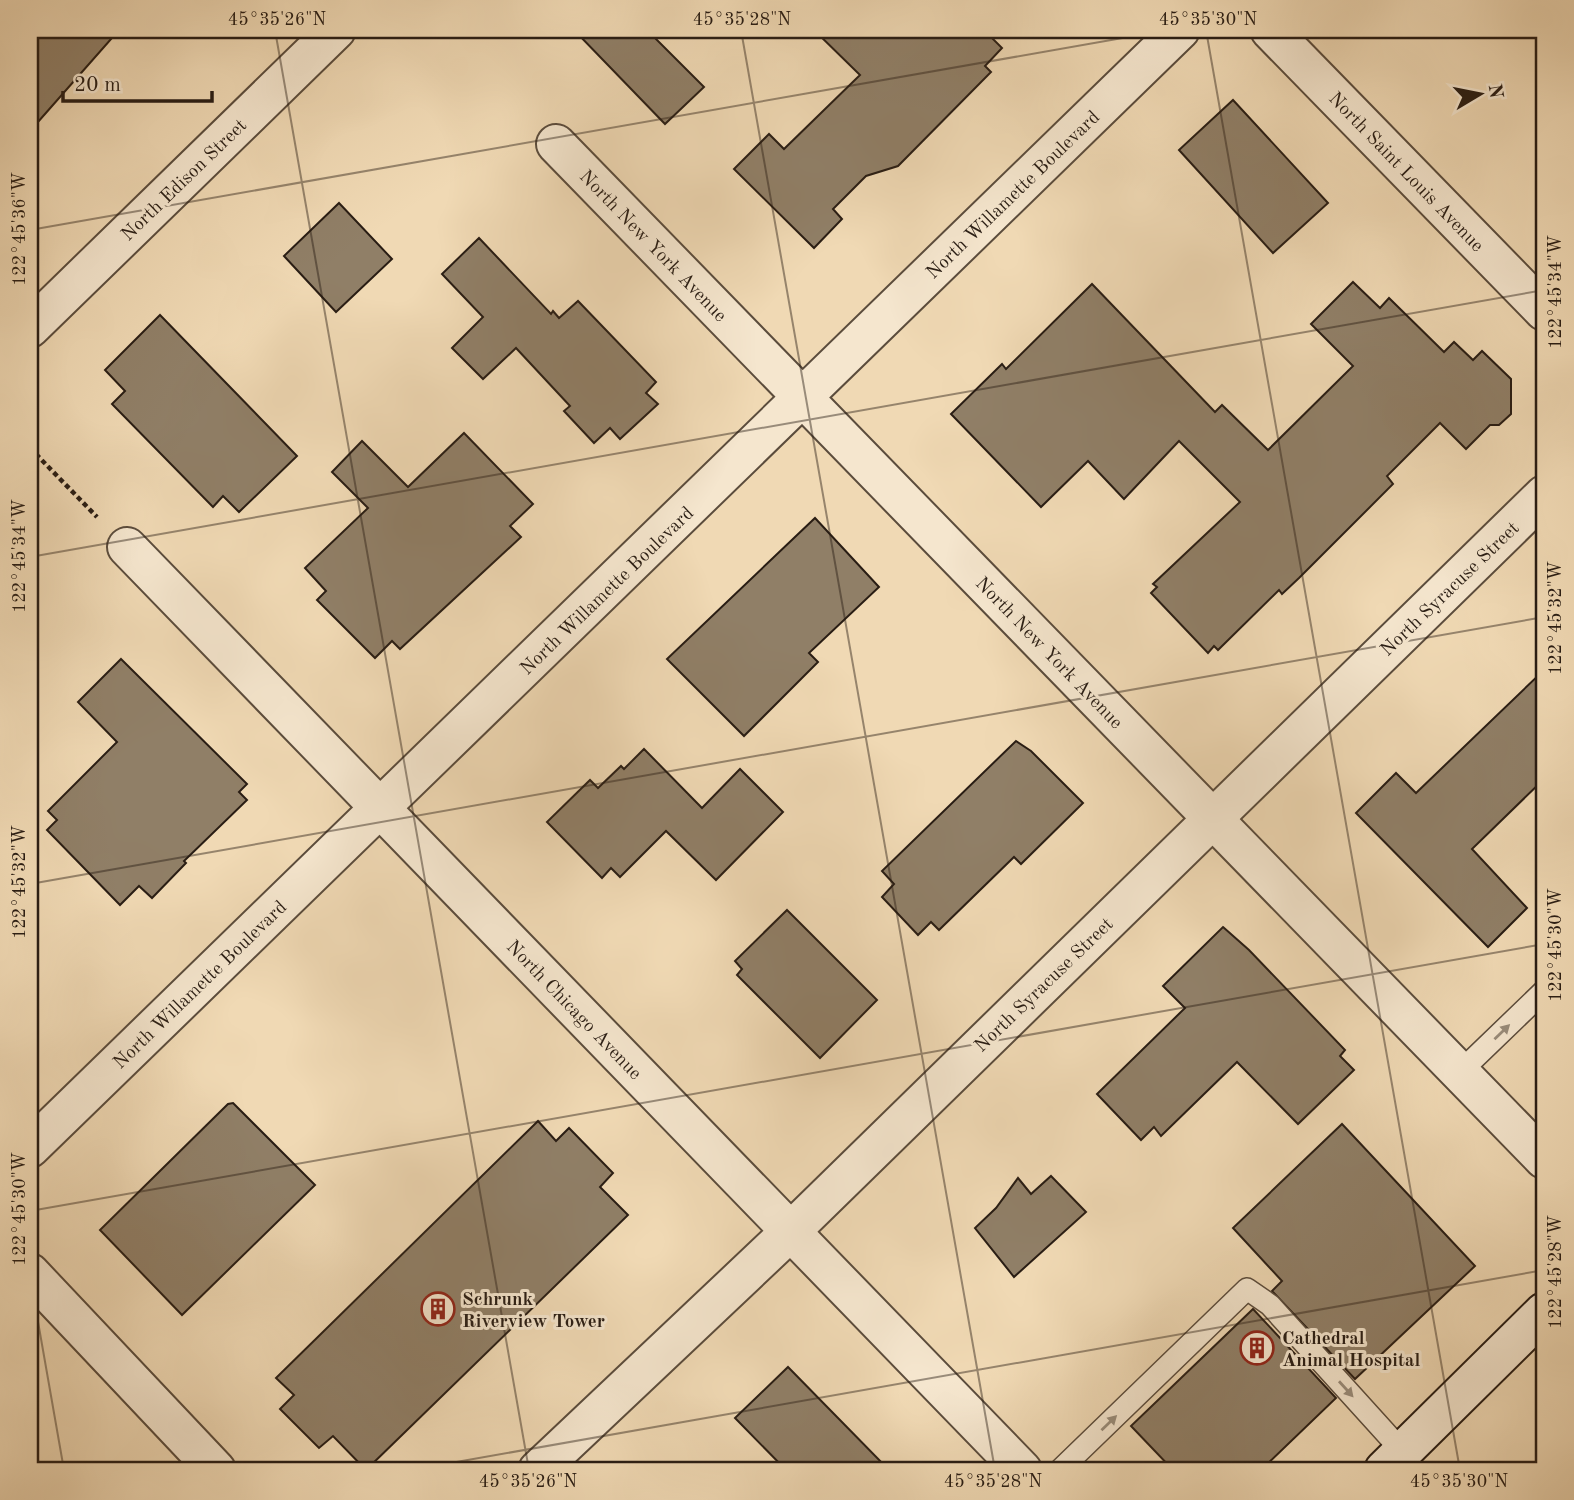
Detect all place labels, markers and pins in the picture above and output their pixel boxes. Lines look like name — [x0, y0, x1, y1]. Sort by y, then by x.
building icon: Schrunk Riverview Tower — [419, 1290, 457, 1328]
place label: Schrunk Riverview Tower — [462, 1291, 605, 1332]
building icon: Cathedral Animal Hospital — [1238, 1329, 1276, 1367]
place label: Cathedral Animal Hospital — [1282, 1330, 1420, 1371]

